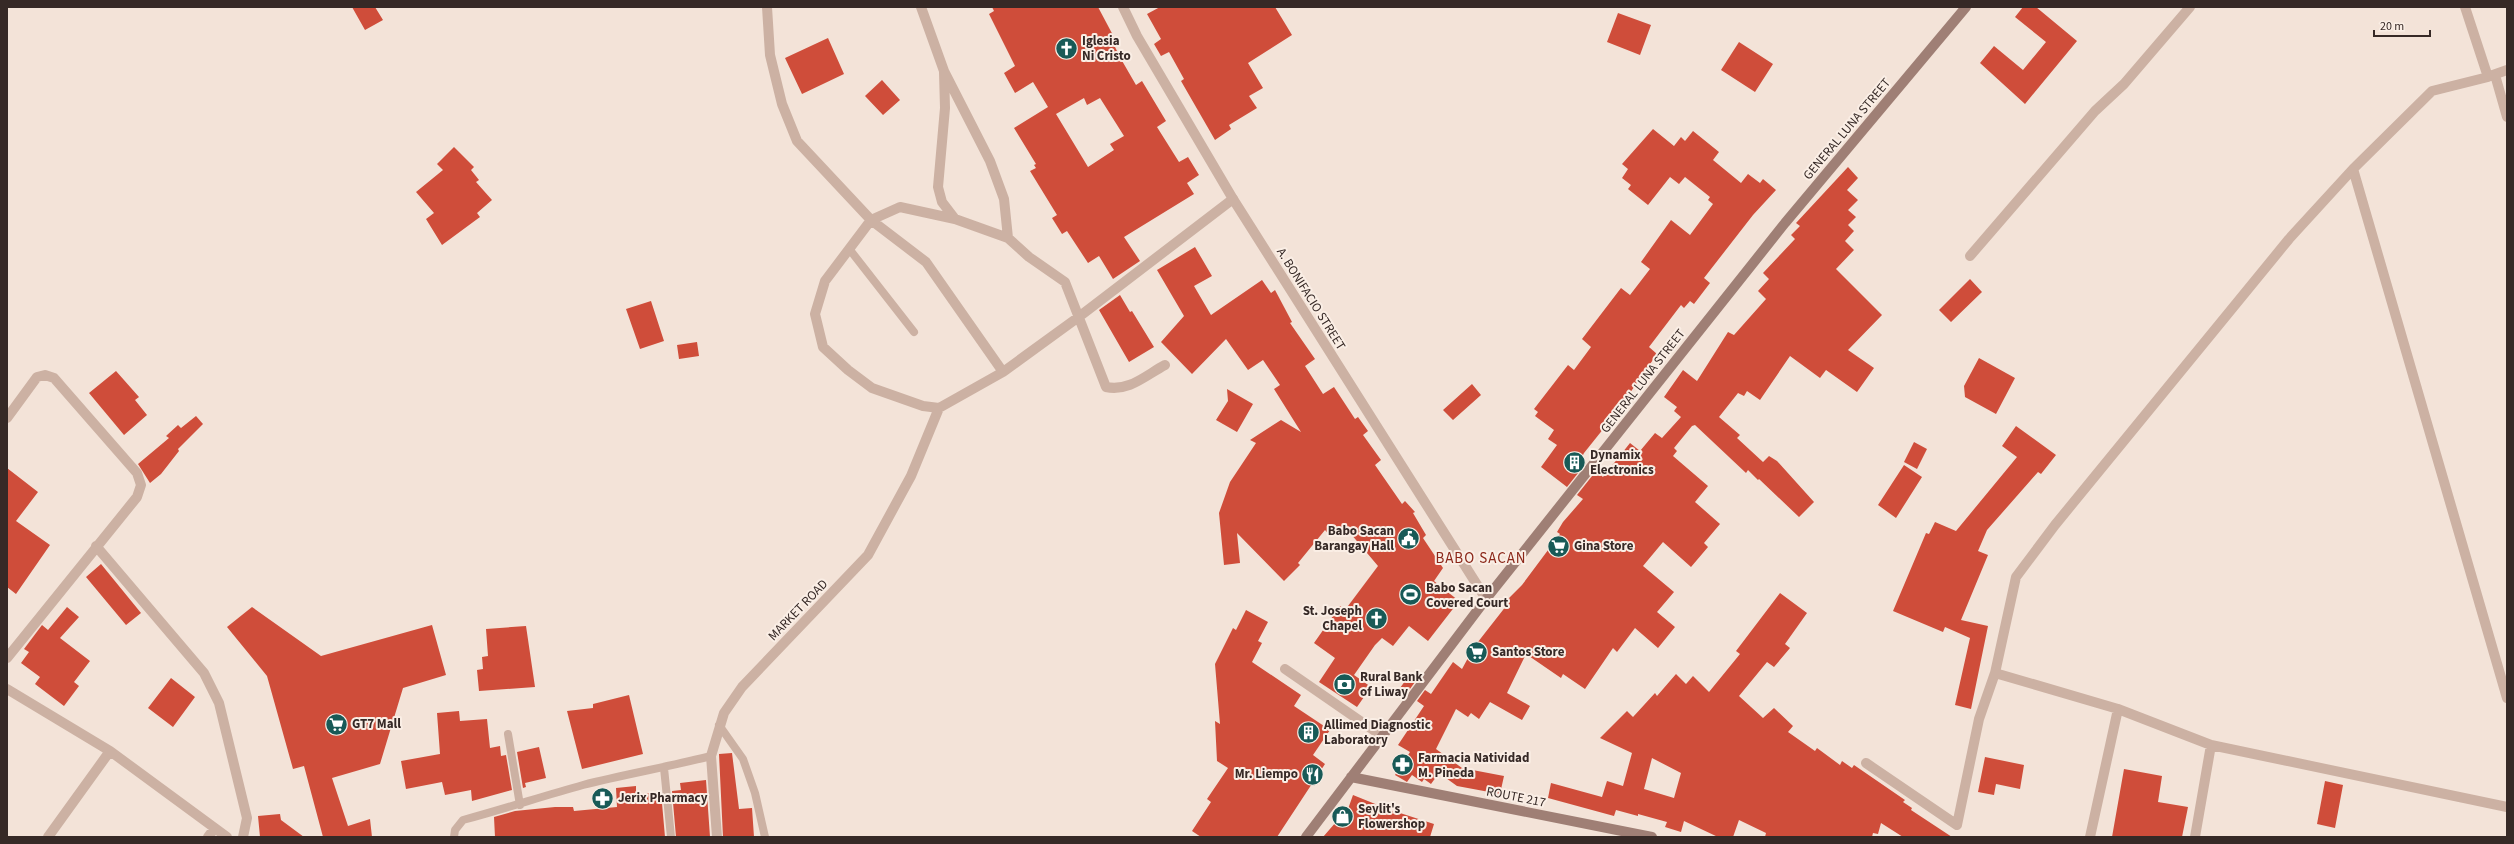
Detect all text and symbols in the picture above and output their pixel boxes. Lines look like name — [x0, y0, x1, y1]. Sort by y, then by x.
scale bar — [2374, 12, 2430, 38]
text: 20 m — [2380, 18, 2404, 35]
place label: Iglesia Ni Cristo — [1082, 32, 1131, 65]
church icon: Iglesia Ni Cristo — [1054, 35, 1080, 61]
street label: GENERAL LUNA STREET — [1799, 74, 1895, 184]
street label: A. BONIFACIO STREET — [1272, 244, 1350, 354]
street label: GENERAL LUNA STREET — [1597, 325, 1689, 437]
place label: Dynamix Electronics — [1590, 446, 1654, 479]
building icon: Dynamix Electronics — [1561, 449, 1587, 475]
place label: Babo Sacan Barangay Hall — [1314, 522, 1394, 555]
public building icon: Babo Sacan Barangay Hall — [1396, 525, 1422, 551]
supermarket icon: Gina Store — [1545, 533, 1571, 559]
place label: Gina Store — [1574, 537, 1634, 555]
district label: BABO SACAN — [1435, 548, 1527, 569]
street label: MARKET ROAD — [764, 575, 832, 645]
place label: Babo Sacan Covered Court — [1426, 579, 1508, 612]
sports icon: Babo Sacan Covered Court — [1397, 582, 1423, 608]
place label: St. Joseph Chapel — [1303, 602, 1362, 635]
church icon: St. Joseph Chapel — [1364, 605, 1390, 631]
supermarket icon: Santos Store — [1463, 639, 1489, 665]
place label: Santos Store — [1492, 643, 1565, 661]
place label: Rural Bank of Liway — [1360, 668, 1423, 701]
bank icon: Rural Bank of Liway — [1332, 671, 1358, 697]
supermarket icon: GT7 Mall — [323, 711, 349, 737]
place label: GT7 Mall — [352, 715, 401, 733]
place label: Allimed Diagnostic Laboratory — [1323, 716, 1431, 749]
building icon: Allimed Diagnostic Laboratory — [1295, 719, 1321, 745]
place label: Farmacia Natividad M. Pineda — [1418, 749, 1529, 782]
pharmacy icon: Farmacia Natividad M. Pineda — [1390, 752, 1416, 778]
restaurant icon: Mr. Liempo — [1300, 761, 1326, 787]
place label: Mr. Liempo — [1235, 765, 1298, 783]
street label: ROUTE 217 — [1485, 782, 1547, 812]
pharmacy icon: Jerix Pharmacy — [589, 785, 615, 811]
place label: Jerix Pharmacy — [618, 789, 708, 807]
place label: Seylit's Flowershop — [1358, 800, 1425, 833]
shop icon: Seylit's Flowershop — [1330, 803, 1356, 829]

